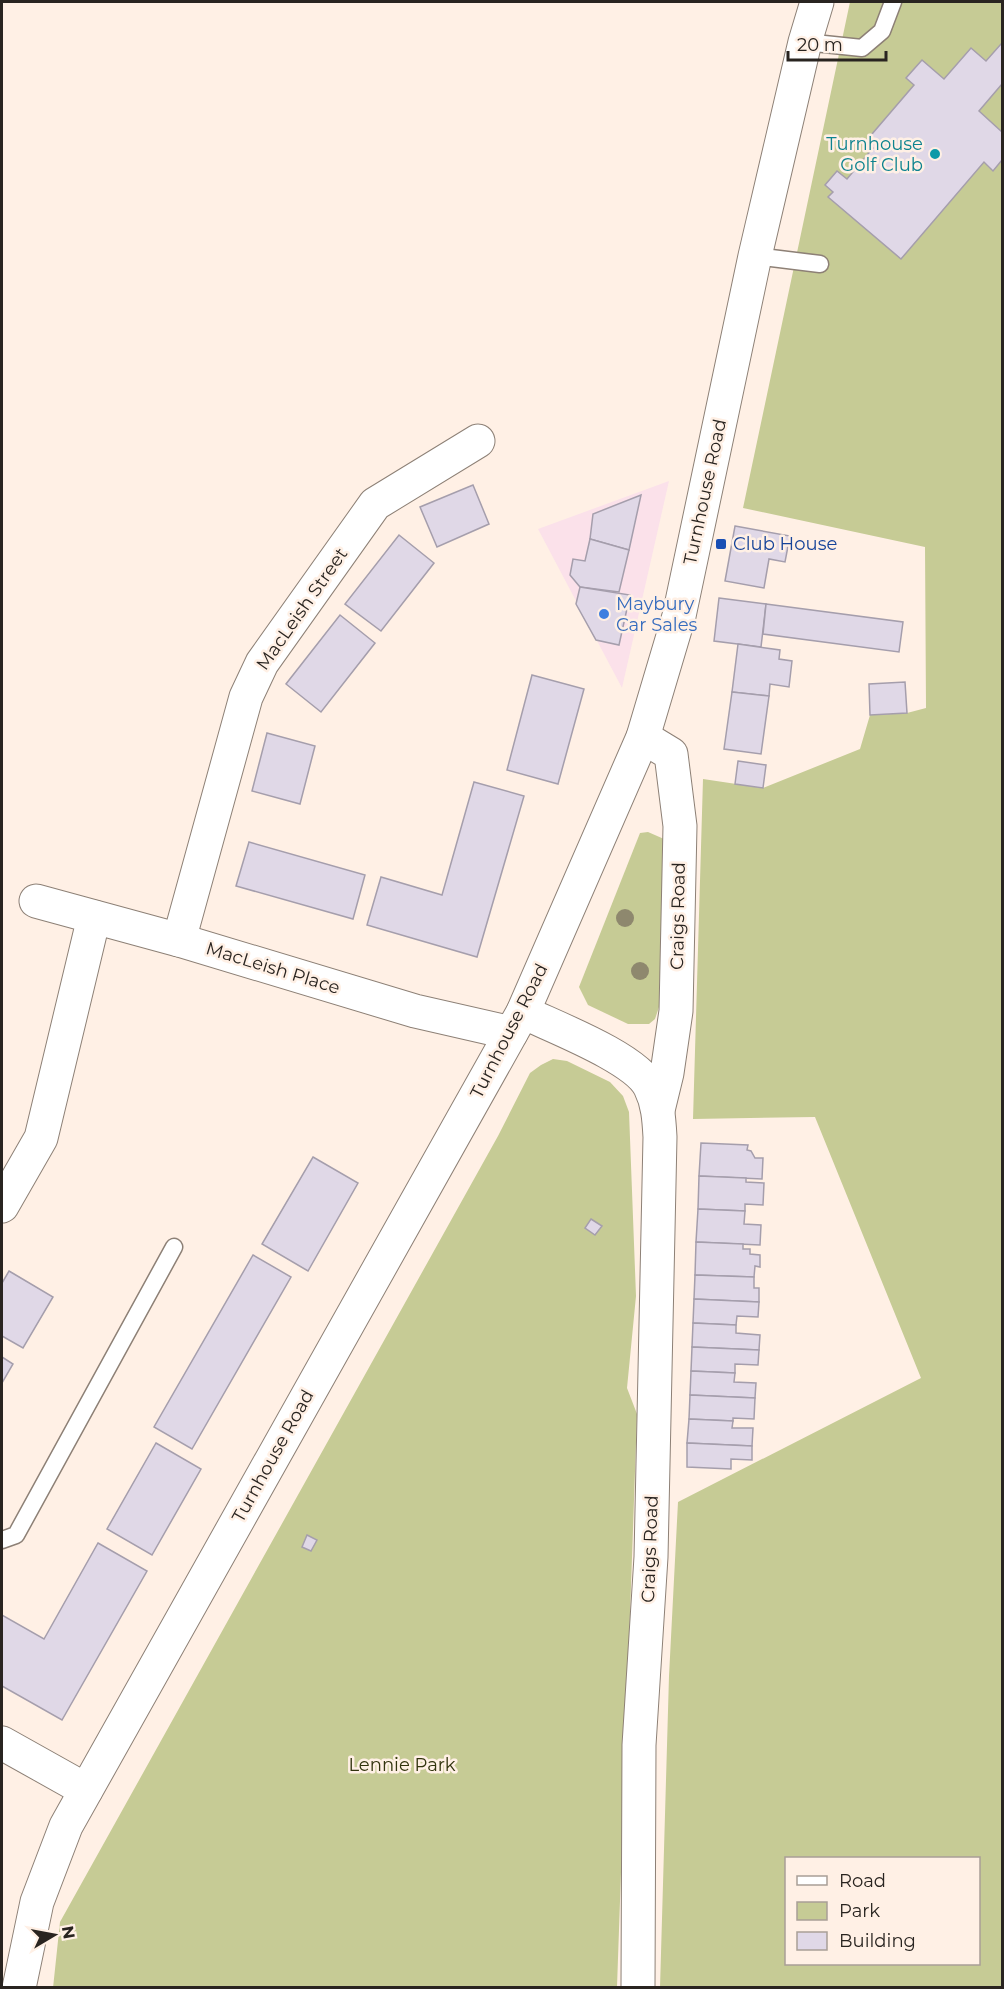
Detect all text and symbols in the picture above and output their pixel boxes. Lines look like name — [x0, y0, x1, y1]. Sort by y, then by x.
scale bar — [788, 24, 886, 62]
text: 20 m — [797, 34, 843, 56]
place label: Turnhouse Golf Club — [826, 133, 923, 176]
marker: Turnhouse Golf Club — [928, 147, 942, 161]
street label: Turnhouse Road — [679, 417, 731, 567]
place label: Club House — [733, 533, 837, 555]
marker: Club House — [714, 537, 728, 551]
street label: MacLeish Street — [252, 544, 352, 674]
place label: Maybury Car Sales — [616, 593, 698, 636]
marker: Maybury Car Sales — [597, 607, 611, 621]
street label: Craigs Road — [666, 862, 690, 970]
street label: MacLeish Place — [203, 937, 343, 999]
street label: Turnhouse Road — [466, 960, 552, 1102]
street label: Turnhouse Road — [227, 1386, 319, 1526]
street label: Craigs Road — [637, 1495, 663, 1603]
park label: Lennie Park — [348, 1754, 456, 1776]
legend — [785, 1857, 980, 1965]
text: Road — [839, 1870, 886, 1892]
text: Park — [839, 1900, 880, 1922]
north arrow — [24, 1905, 84, 1965]
text: N — [58, 1924, 79, 1941]
text: Building — [839, 1930, 916, 1952]

